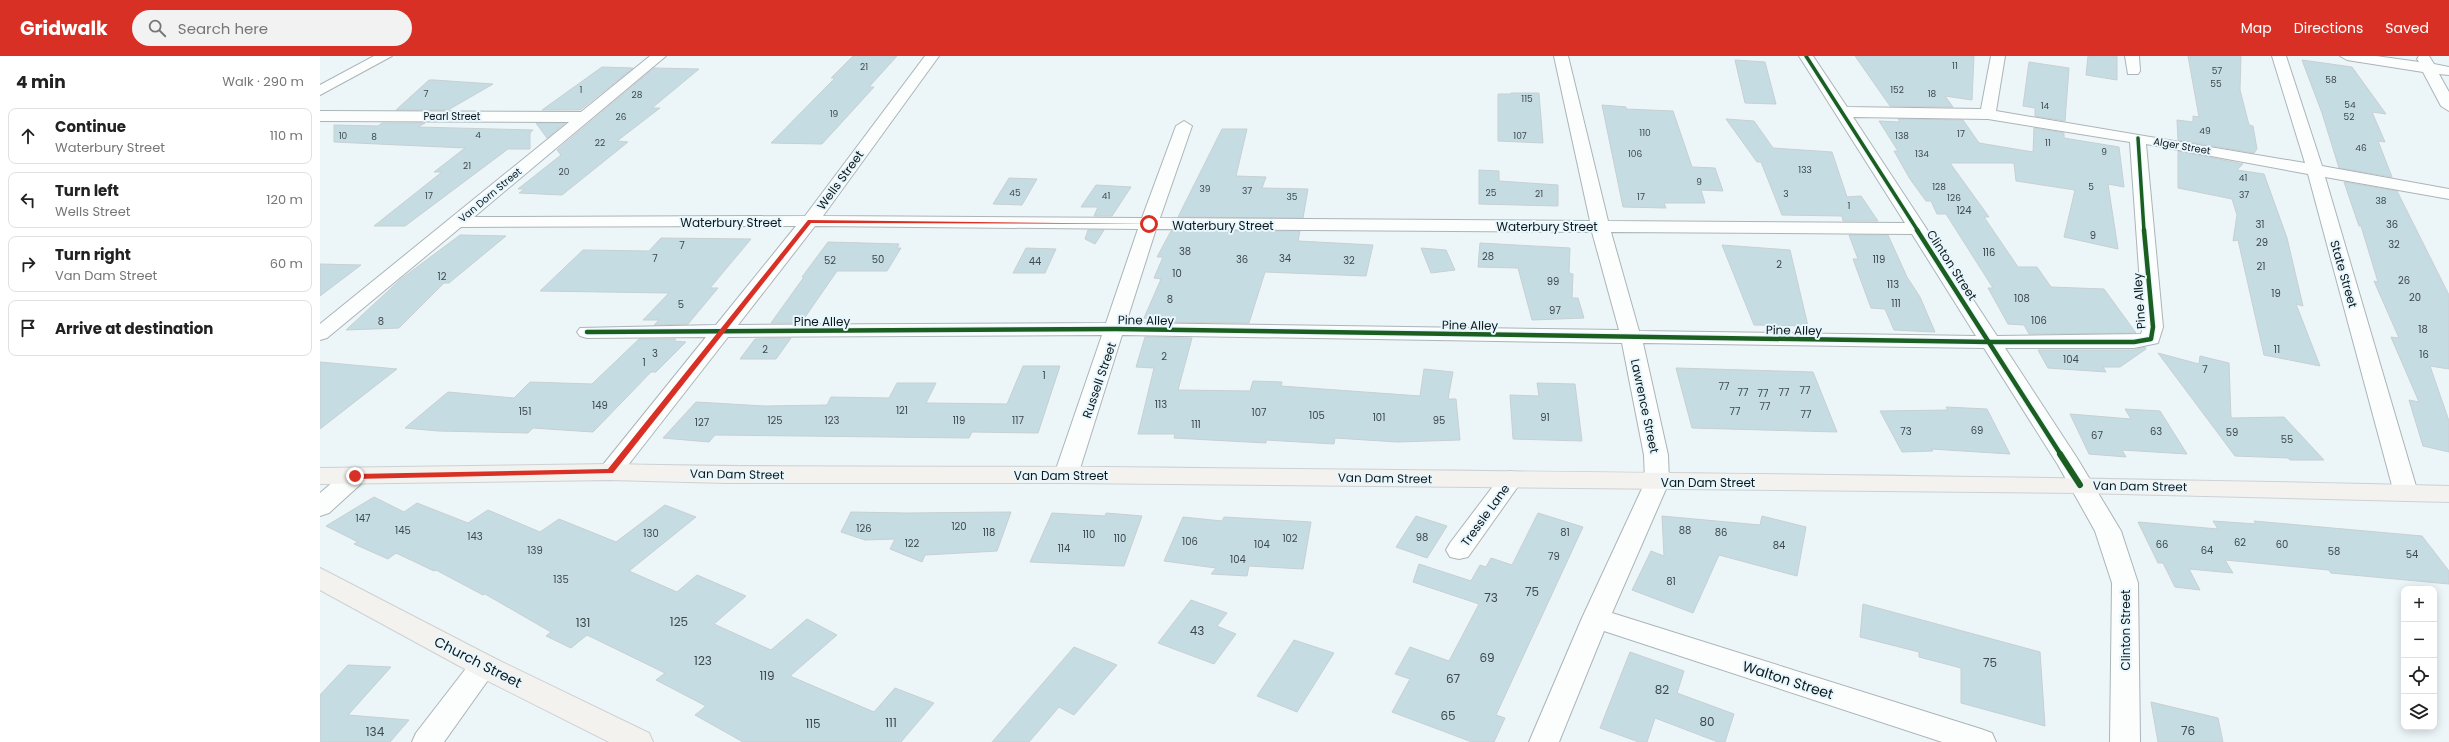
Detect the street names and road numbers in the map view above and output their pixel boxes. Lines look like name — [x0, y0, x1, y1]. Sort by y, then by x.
street label: Pearl Street — [424, 109, 481, 124]
street label: Alger Street — [2152, 134, 2212, 158]
street label: Wells Street — [813, 147, 867, 213]
street label: Van Dorn Street — [455, 164, 525, 226]
street label: Waterbury Street — [680, 214, 782, 231]
street label: Waterbury Street — [1172, 217, 1274, 234]
street label: Waterbury Street — [1496, 218, 1598, 235]
street label: Clinton Street — [1923, 226, 1981, 304]
street label: State Street — [2326, 238, 2362, 310]
street label: Pine Alley — [2129, 272, 2149, 330]
street label: Pine Alley — [1118, 311, 1175, 329]
street label: Pine Alley — [794, 313, 850, 330]
street label: Pine Alley — [1442, 316, 1499, 334]
street label: Pine Alley — [1766, 321, 1823, 339]
street label: Russell Street — [1078, 340, 1120, 420]
street label: Lawrence Street — [1627, 357, 1663, 455]
street label: Van Dam Street — [690, 465, 784, 483]
street label: Van Dam Street — [1014, 467, 1108, 484]
street label: Van Dam Street — [1338, 469, 1432, 487]
street label: Van Dam Street — [1661, 474, 1755, 491]
street label: Van Dam Street — [2093, 477, 2187, 495]
street label: Tressle Lane — [1457, 480, 1513, 550]
street label: Clinton Street — [2117, 590, 2134, 670]
street label: Church Street — [431, 631, 525, 693]
street label: Walton Street — [1740, 656, 1836, 704]

